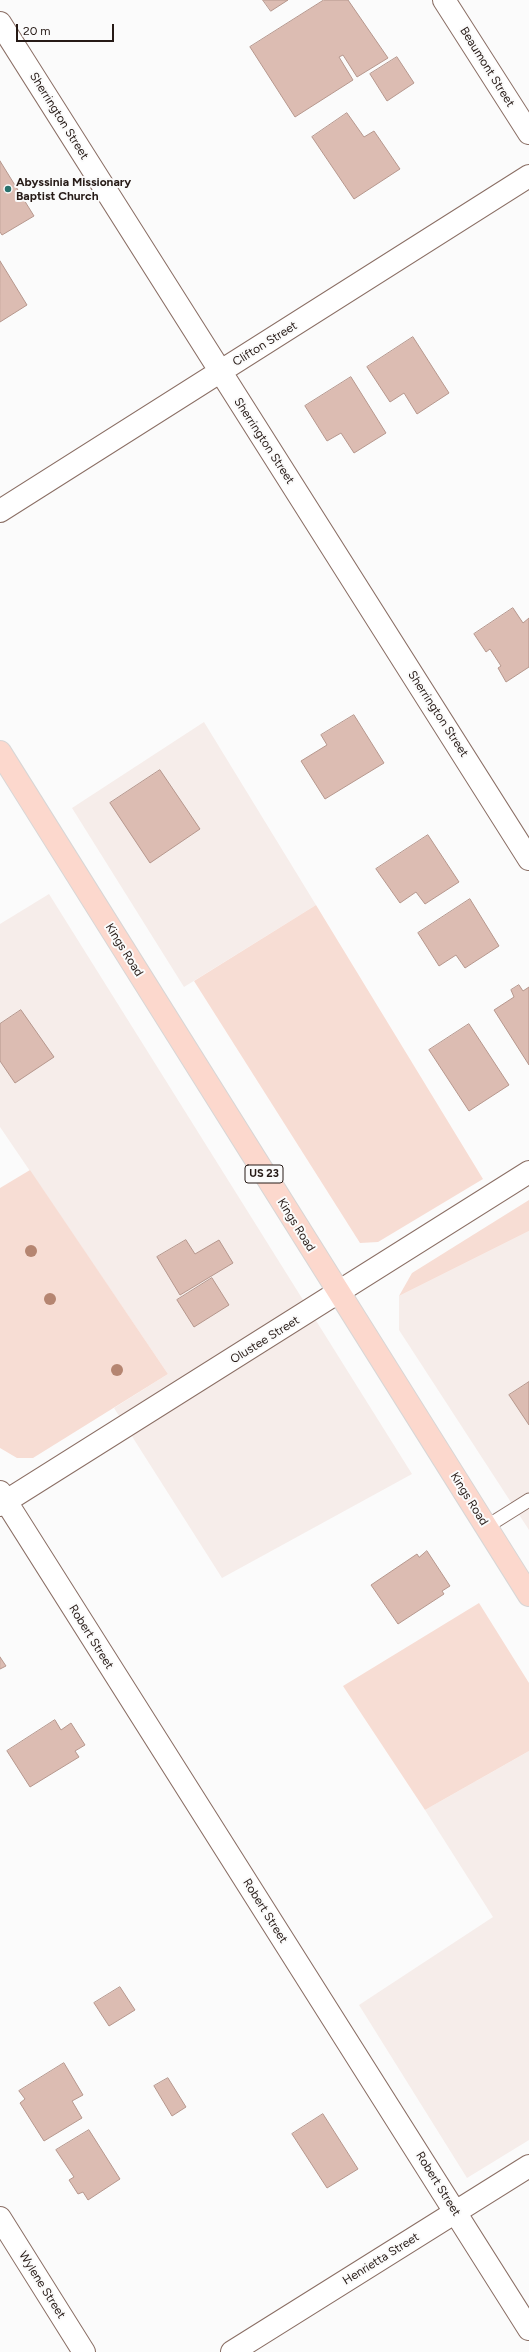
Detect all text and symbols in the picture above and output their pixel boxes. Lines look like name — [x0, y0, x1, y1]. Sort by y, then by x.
scale bar — [18, 16, 116, 42]
text: 20 m — [23, 24, 51, 38]
street label: Beaumont Street — [457, 24, 517, 110]
street label: Sherrington Street — [26, 70, 92, 162]
place label: Abyssinia Missionary Baptist Church — [16, 175, 131, 203]
marker: Abyssinia Missionary Baptist Church — [3, 184, 13, 194]
street label: Clifton Street — [230, 318, 300, 370]
street label: Sherrington Street — [231, 395, 297, 487]
street label: Sherrington Street — [405, 668, 471, 760]
street label: Kings Road — [102, 921, 146, 979]
road number: US 23 — [245, 1165, 283, 1183]
street label: Kings Road — [274, 1196, 318, 1254]
street label: Olustee Street — [228, 1313, 302, 1367]
street label: Kings Road — [447, 1470, 491, 1528]
street label: Robert Street — [65, 1602, 117, 1672]
street label: Robert Street — [239, 1876, 291, 1946]
street label: Robert Street — [412, 2149, 464, 2219]
street label: Henrietta Street — [340, 2230, 422, 2288]
street label: Wylene Street — [16, 2249, 68, 2321]

